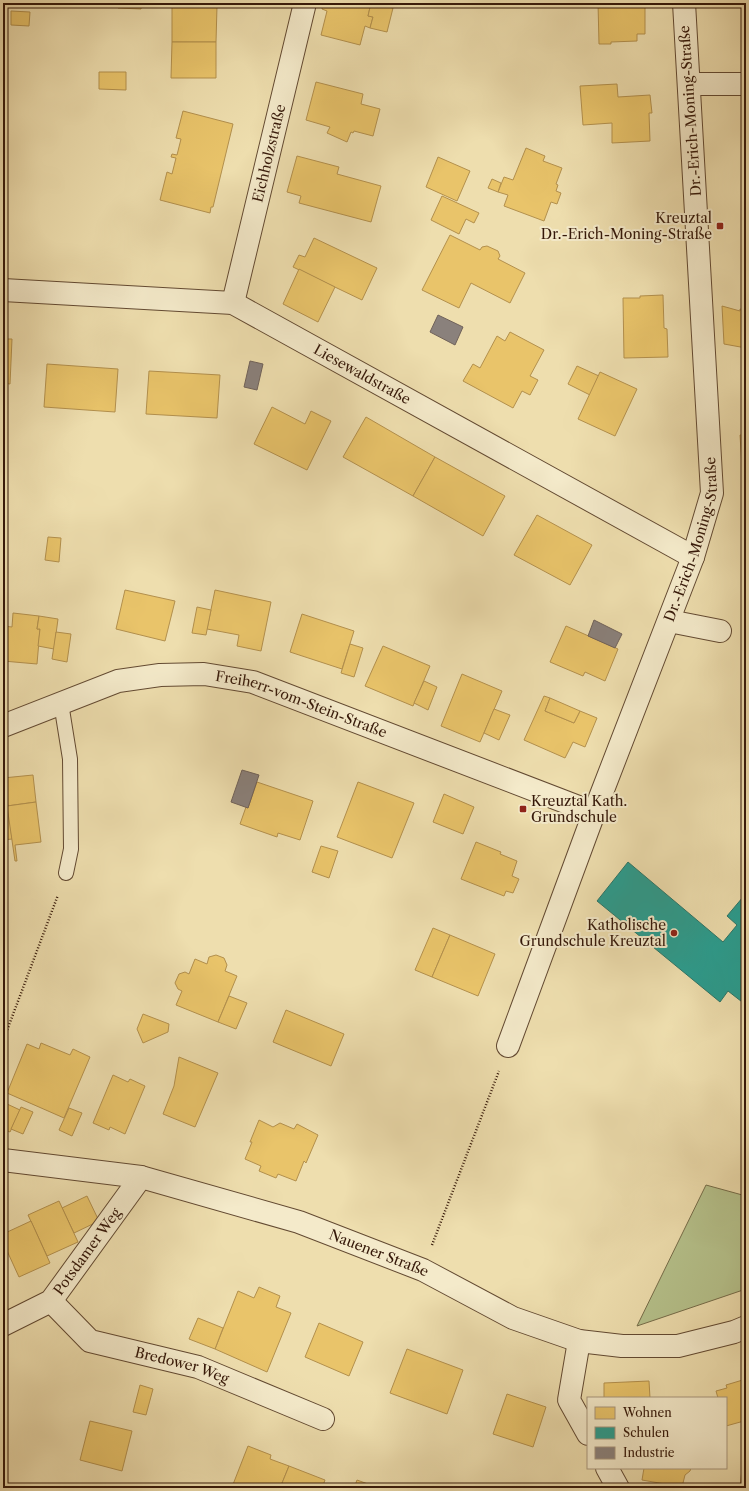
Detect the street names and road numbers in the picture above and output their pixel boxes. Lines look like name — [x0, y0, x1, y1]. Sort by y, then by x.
street label: Dr.-Erich-Moning-Straße — [675, 25, 705, 197]
street label: Eichholzstraße — [248, 102, 289, 204]
street label: Liesewaldstraße — [311, 340, 414, 408]
street label: Dr.-Erich-Moning-Straße — [660, 456, 721, 624]
street label: Freiherr-vom-Stein-Straße — [214, 667, 390, 742]
street label: Potsdamer Weg — [49, 1204, 125, 1299]
street label: Nauener Straße — [327, 1226, 432, 1281]
street label: Bredower Weg — [133, 1343, 232, 1388]

